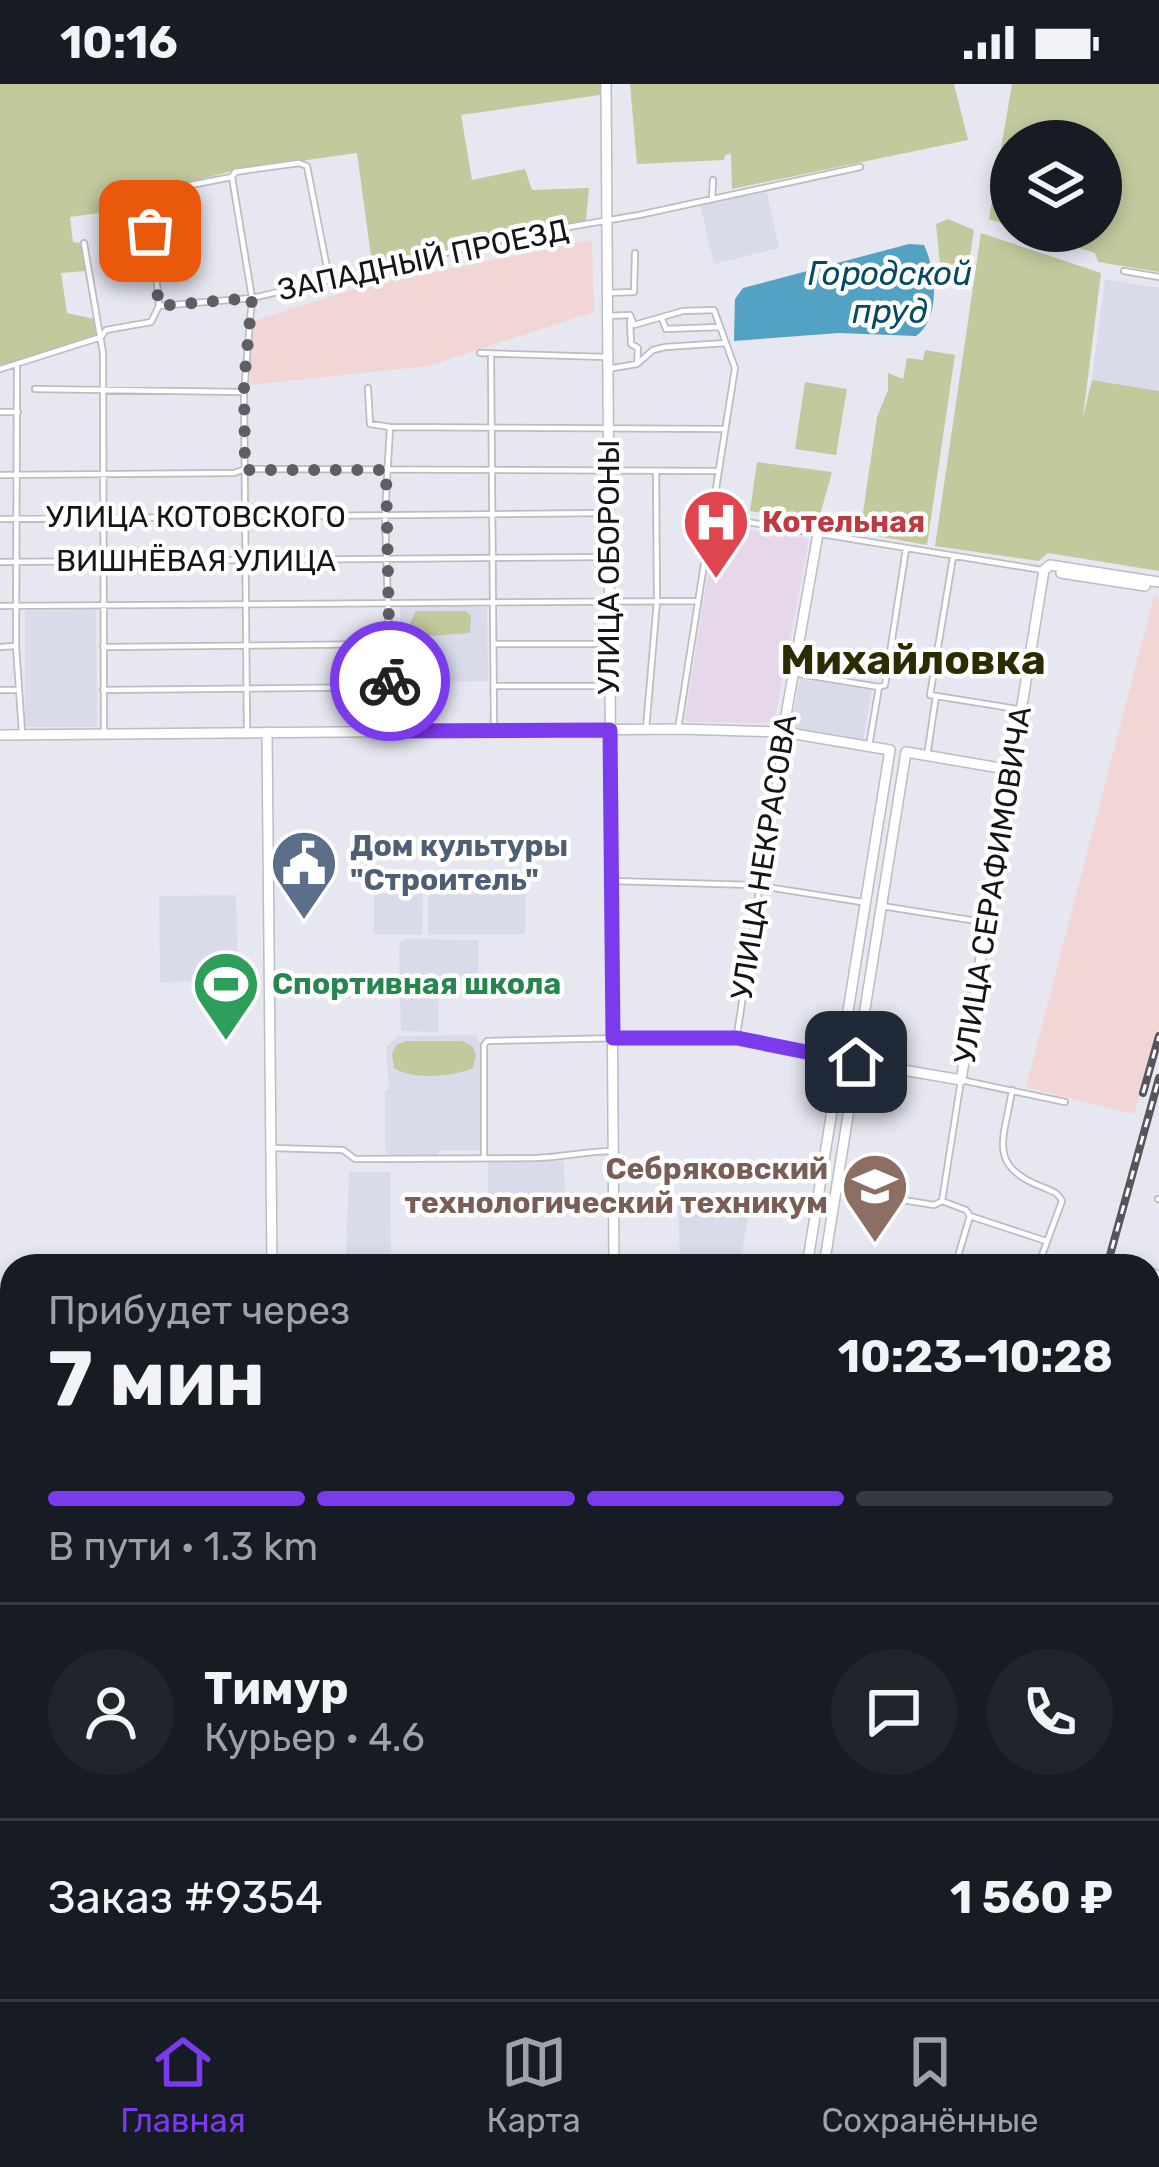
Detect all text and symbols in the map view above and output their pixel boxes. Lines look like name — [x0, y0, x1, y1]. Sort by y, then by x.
text: 10:16 — [60, 16, 178, 69]
map controls — [990, 120, 1122, 252]
button: layers — [990, 120, 1122, 252]
pin — [99, 180, 201, 282]
icon: bag — [117, 198, 183, 264]
street label: ЗАПАДНЫЙ ПРОЕЗД — [274, 212, 572, 308]
water label: Городской пруд — [808, 254, 972, 331]
street label: УЛИЦА ОБОРОНЫ — [591, 439, 627, 695]
hospital icon: Котельная — [681, 487, 751, 581]
street label: УЛИЦА КОТОВСКОГО — [46, 499, 346, 535]
place label: Котельная — [762, 504, 925, 540]
street label: ВИШНЁВАЯ УЛИЦА — [56, 543, 336, 579]
courier — [330, 621, 450, 741]
district label: Михайловка — [780, 635, 1046, 685]
icon: bike — [357, 648, 423, 714]
street label: УЛИЦА СЕРАФИМОВИЧА — [947, 704, 1039, 1066]
street label: УЛИЦА НЕКРАСОВА — [724, 712, 804, 1002]
public building icon: Дом культуры "Строитель" — [269, 828, 339, 922]
place label: Дом культуры "Строитель" — [350, 828, 568, 898]
sports icon: Спортивная школа — [191, 949, 261, 1043]
place label: Спортивная школа — [272, 966, 561, 1002]
pin — [805, 1011, 907, 1113]
icon: home — [823, 1029, 889, 1095]
place label: Себряковский технологический техникум — [404, 1151, 828, 1221]
school or university icon: Себряковский технологический техникум — [840, 1151, 910, 1245]
text: Прибудет через — [48, 1288, 350, 1334]
text: 10:23–10:28 — [838, 1330, 1113, 1383]
text: 7 мин — [48, 1332, 265, 1425]
text: В пути · 1.3 km — [48, 1524, 318, 1570]
button: person — [48, 1649, 174, 1775]
button: chat — [831, 1649, 957, 1775]
button: phone — [987, 1649, 1113, 1775]
text: Тимур — [204, 1662, 349, 1715]
text: Курьер · 4.6 — [204, 1715, 425, 1761]
text: Заказ #9354 — [48, 1871, 323, 1924]
text: 1 560 ₽ — [950, 1871, 1113, 1924]
tab: Главная — [120, 2029, 246, 2140]
tab: Карта — [487, 2029, 581, 2140]
tab: Сохранённые — [821, 2029, 1039, 2140]

